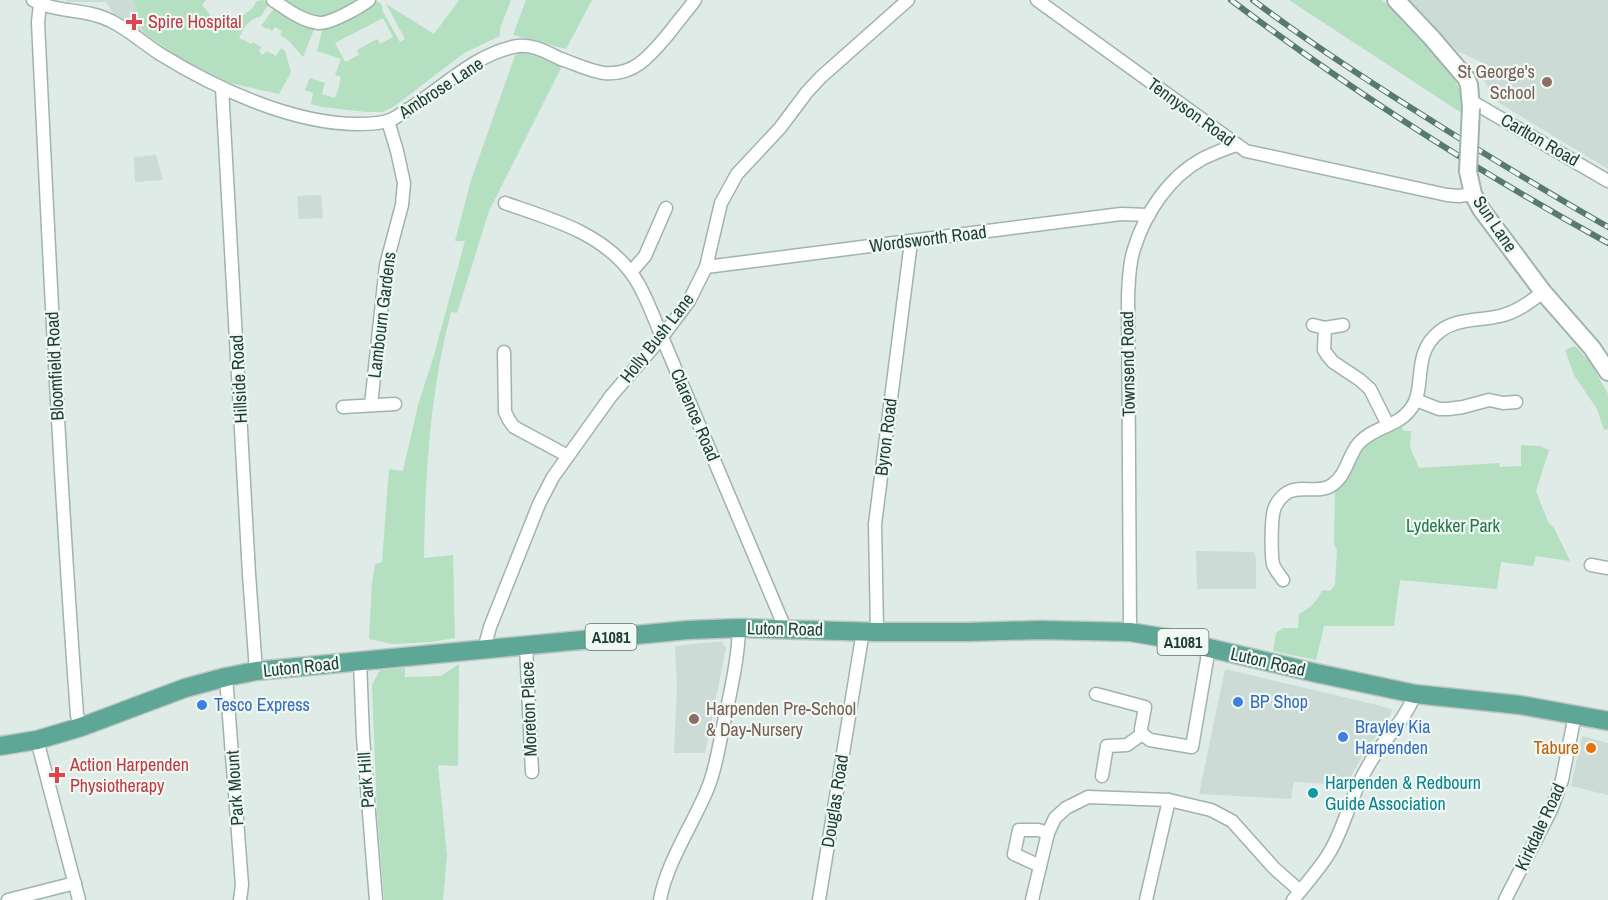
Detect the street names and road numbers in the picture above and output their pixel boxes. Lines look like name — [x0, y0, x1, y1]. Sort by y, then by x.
street label: Ambrose Lane — [393, 51, 488, 125]
street label: Tennyson Road — [1142, 71, 1240, 152]
street label: Carlton Road — [1496, 107, 1584, 172]
street label: Sun Lane — [1467, 191, 1523, 257]
street label: Wordsworth Road — [868, 219, 988, 258]
street label: Lambourn Gardens — [361, 250, 402, 380]
street label: Holly Bush Lane — [614, 288, 700, 388]
street label: Bloomfield Road — [39, 311, 70, 421]
street label: Townsend Road — [1114, 311, 1141, 417]
street label: Hillside Road — [224, 334, 253, 424]
street label: Clarence Road — [665, 365, 726, 465]
street label: Byron Road — [868, 397, 903, 477]
street label: Luton Road — [747, 615, 823, 642]
road number: A1081 — [586, 624, 636, 650]
road number: A1081 — [1158, 629, 1208, 655]
street label: Luton Road — [1228, 641, 1308, 682]
street label: Luton Road — [262, 650, 340, 683]
street label: Moreton Place — [514, 661, 543, 757]
street label: Park Mount — [219, 750, 250, 827]
street label: Park Hill — [351, 751, 380, 809]
street label: Douglas Road — [815, 753, 854, 849]
street label: Kirkdale Road — [1508, 779, 1571, 874]

